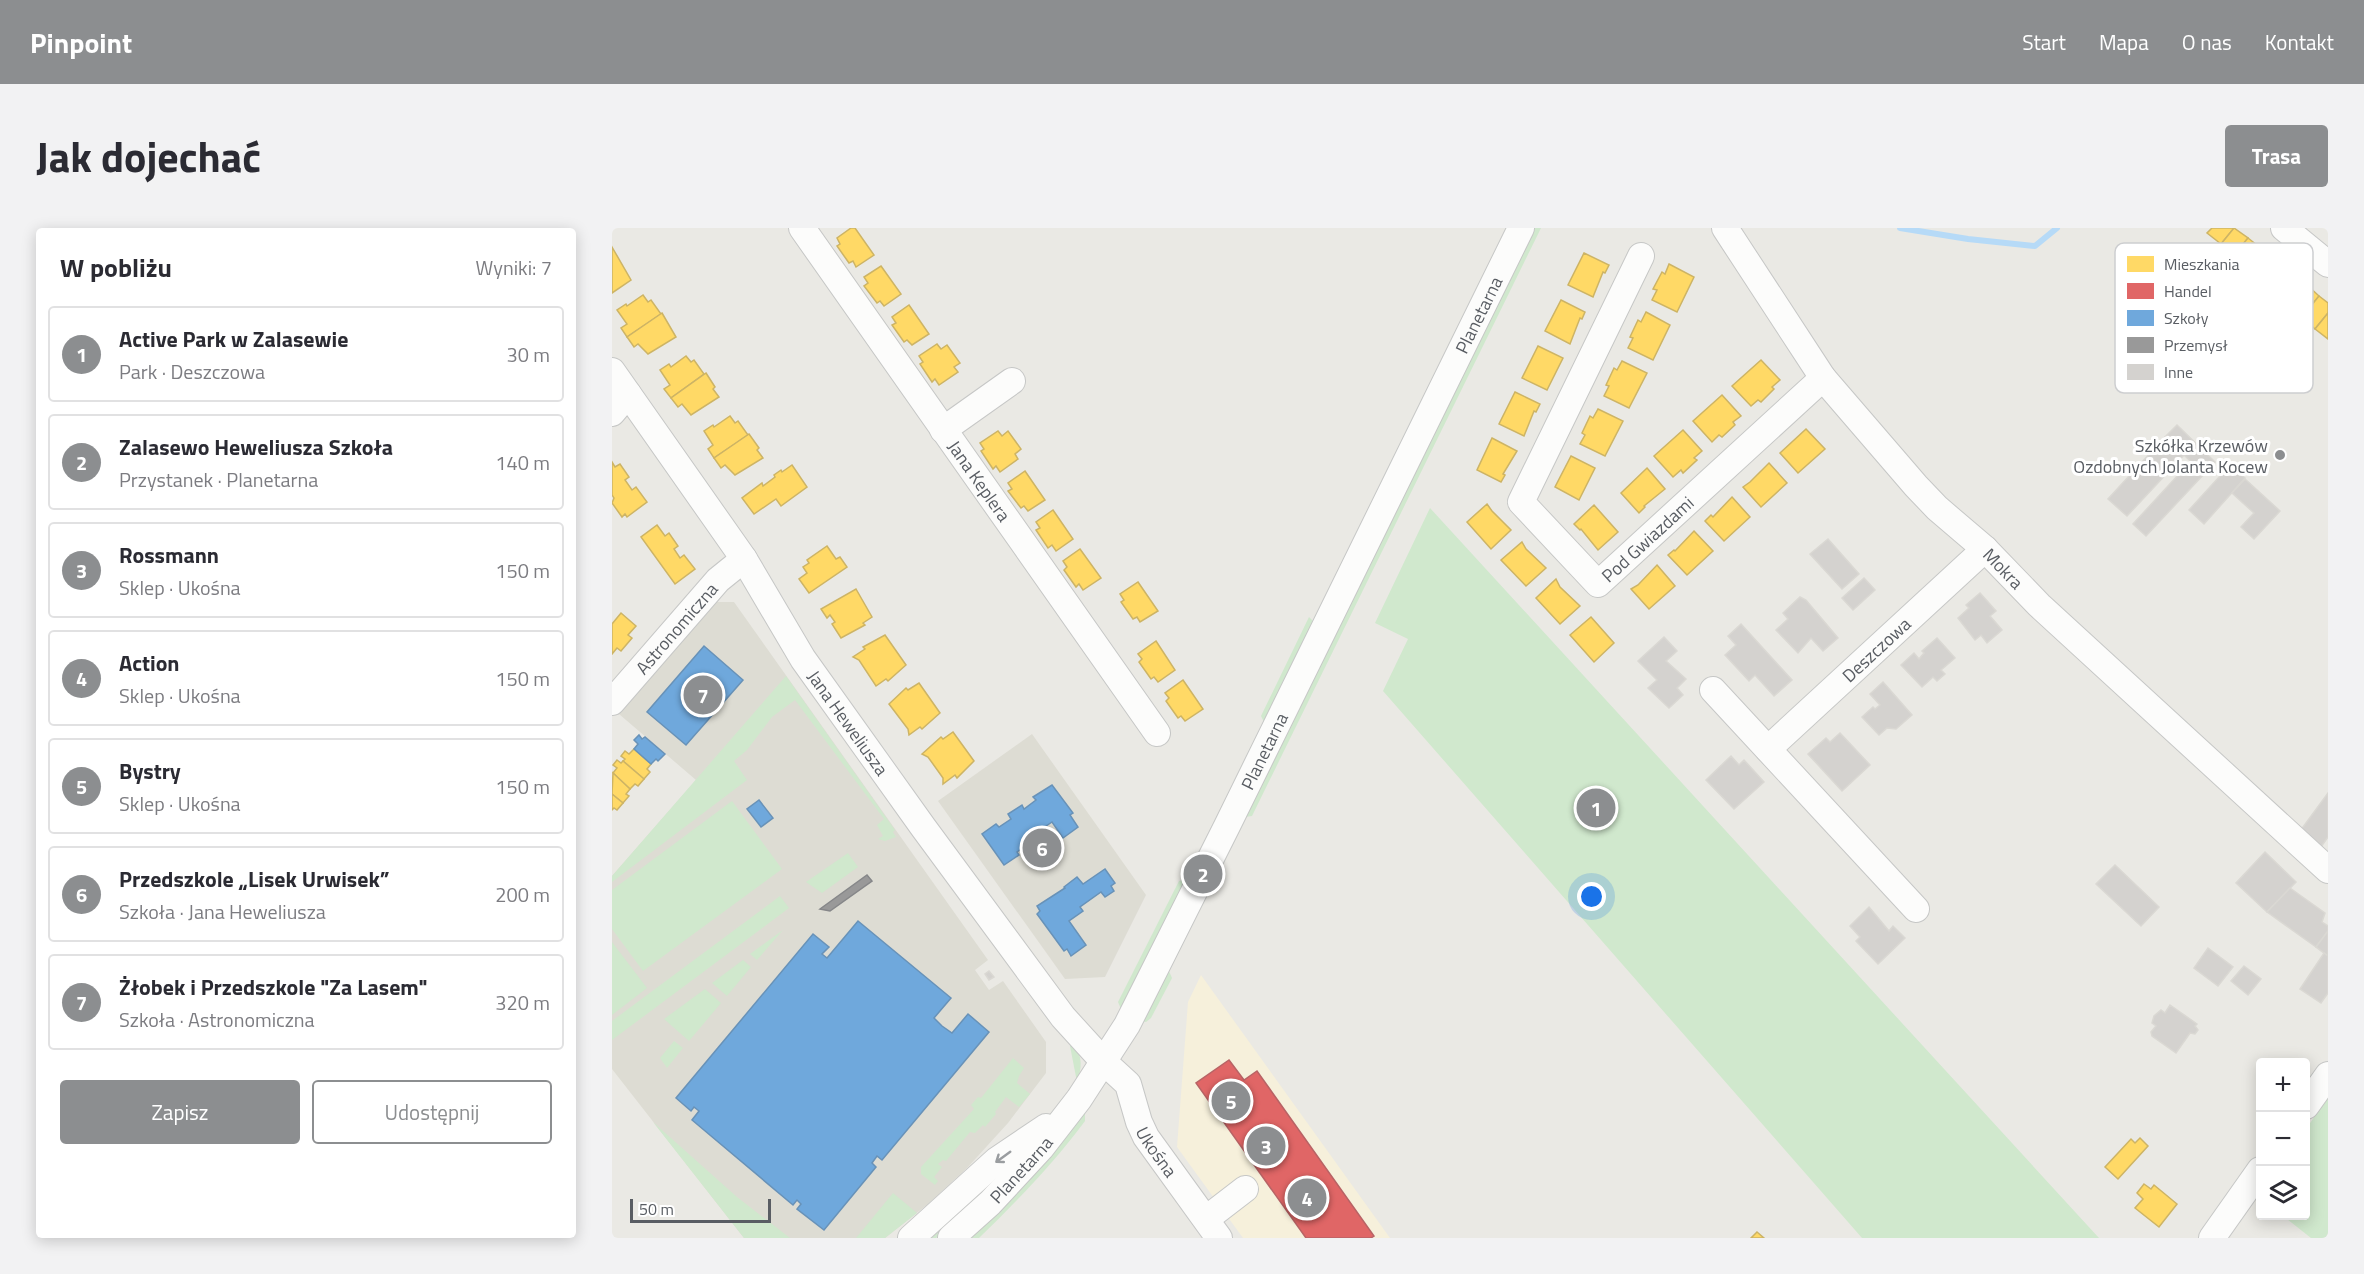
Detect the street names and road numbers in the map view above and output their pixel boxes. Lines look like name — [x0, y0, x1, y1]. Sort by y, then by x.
street label: Planetarna — [1448, 272, 1509, 358]
street label: Jana Keplera — [942, 435, 1018, 527]
street label: Pod Gwiazdami — [1595, 489, 1700, 588]
street label: Mokra — [1977, 541, 2030, 595]
street label: Astronomiczna — [629, 576, 724, 680]
street label: Deszczowa — [1836, 611, 1917, 688]
street label: Jana Heweliusza — [801, 664, 895, 781]
street label: Planetarna — [1234, 708, 1294, 794]
street label: Ukośna — [1129, 1122, 1184, 1183]
street label: Planetarna — [983, 1130, 1059, 1209]

